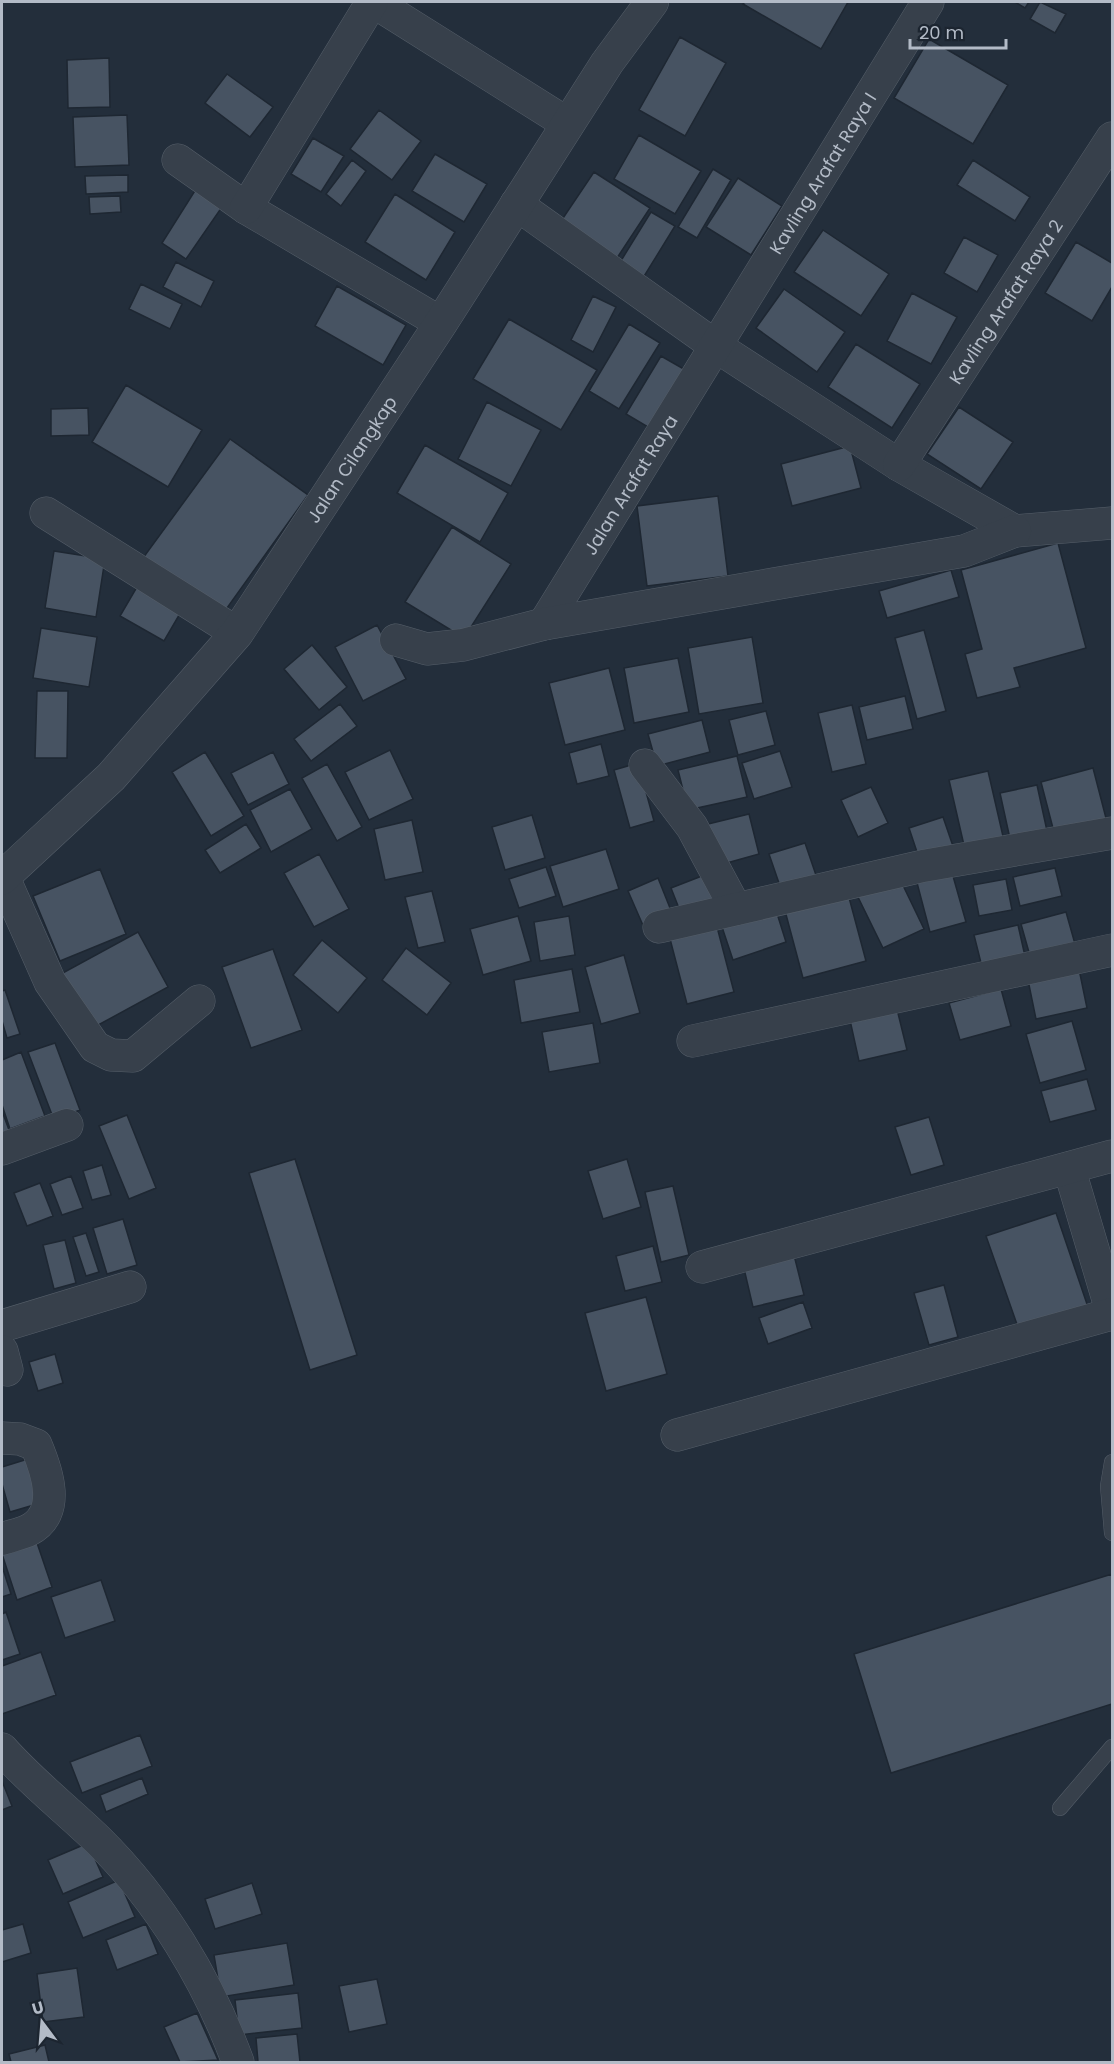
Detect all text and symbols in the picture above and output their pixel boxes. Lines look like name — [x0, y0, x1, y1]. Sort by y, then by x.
scale bar — [910, 12, 1006, 50]
text: 20 m — [919, 20, 964, 45]
street label: Kavling Arafat Raya I — [763, 87, 882, 259]
street label: Kavling Arafat Raya 2 — [943, 215, 1068, 389]
street label: Jalan Cilangkap — [301, 391, 402, 527]
street label: Jalan Arafat Raya — [577, 410, 683, 559]
north arrow — [12, 1992, 72, 2052]
text: U — [29, 1995, 47, 2021]

